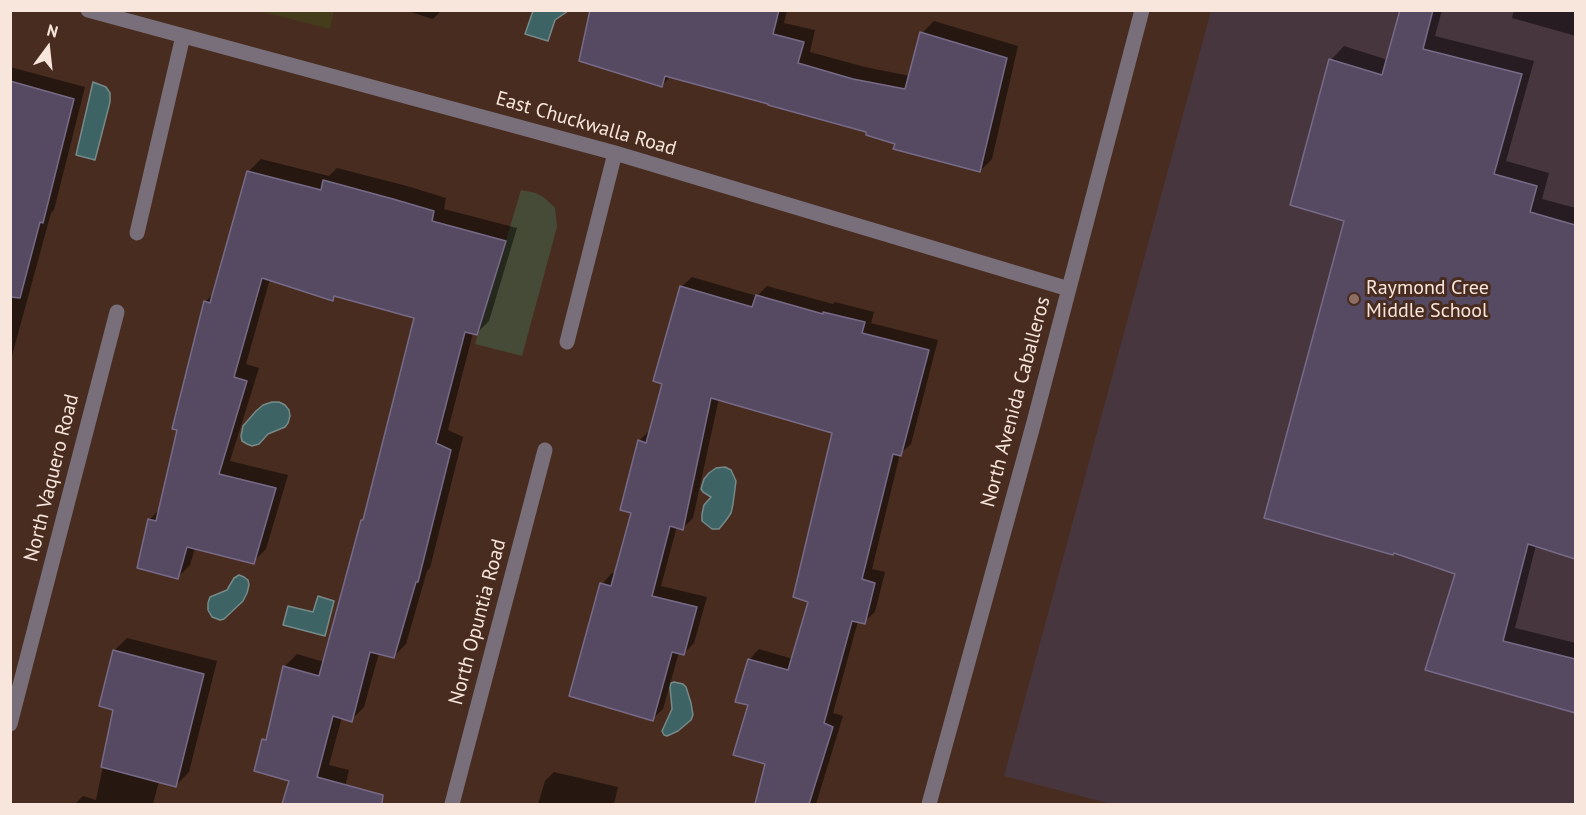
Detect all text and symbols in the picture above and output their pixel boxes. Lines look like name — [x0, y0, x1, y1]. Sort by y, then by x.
north arrow — [18, 18, 78, 78]
text: N — [45, 20, 60, 42]
street label: East Chuckwalla Road — [493, 87, 679, 161]
place label: Raymond Cree Middle School — [1366, 276, 1489, 323]
marker: Raymond Cree Middle School — [1347, 292, 1361, 306]
street label: North Avenida Caballeros — [976, 294, 1056, 510]
street label: North Vaquero Road — [20, 392, 84, 564]
street label: North Opuntia Road — [444, 537, 512, 707]

